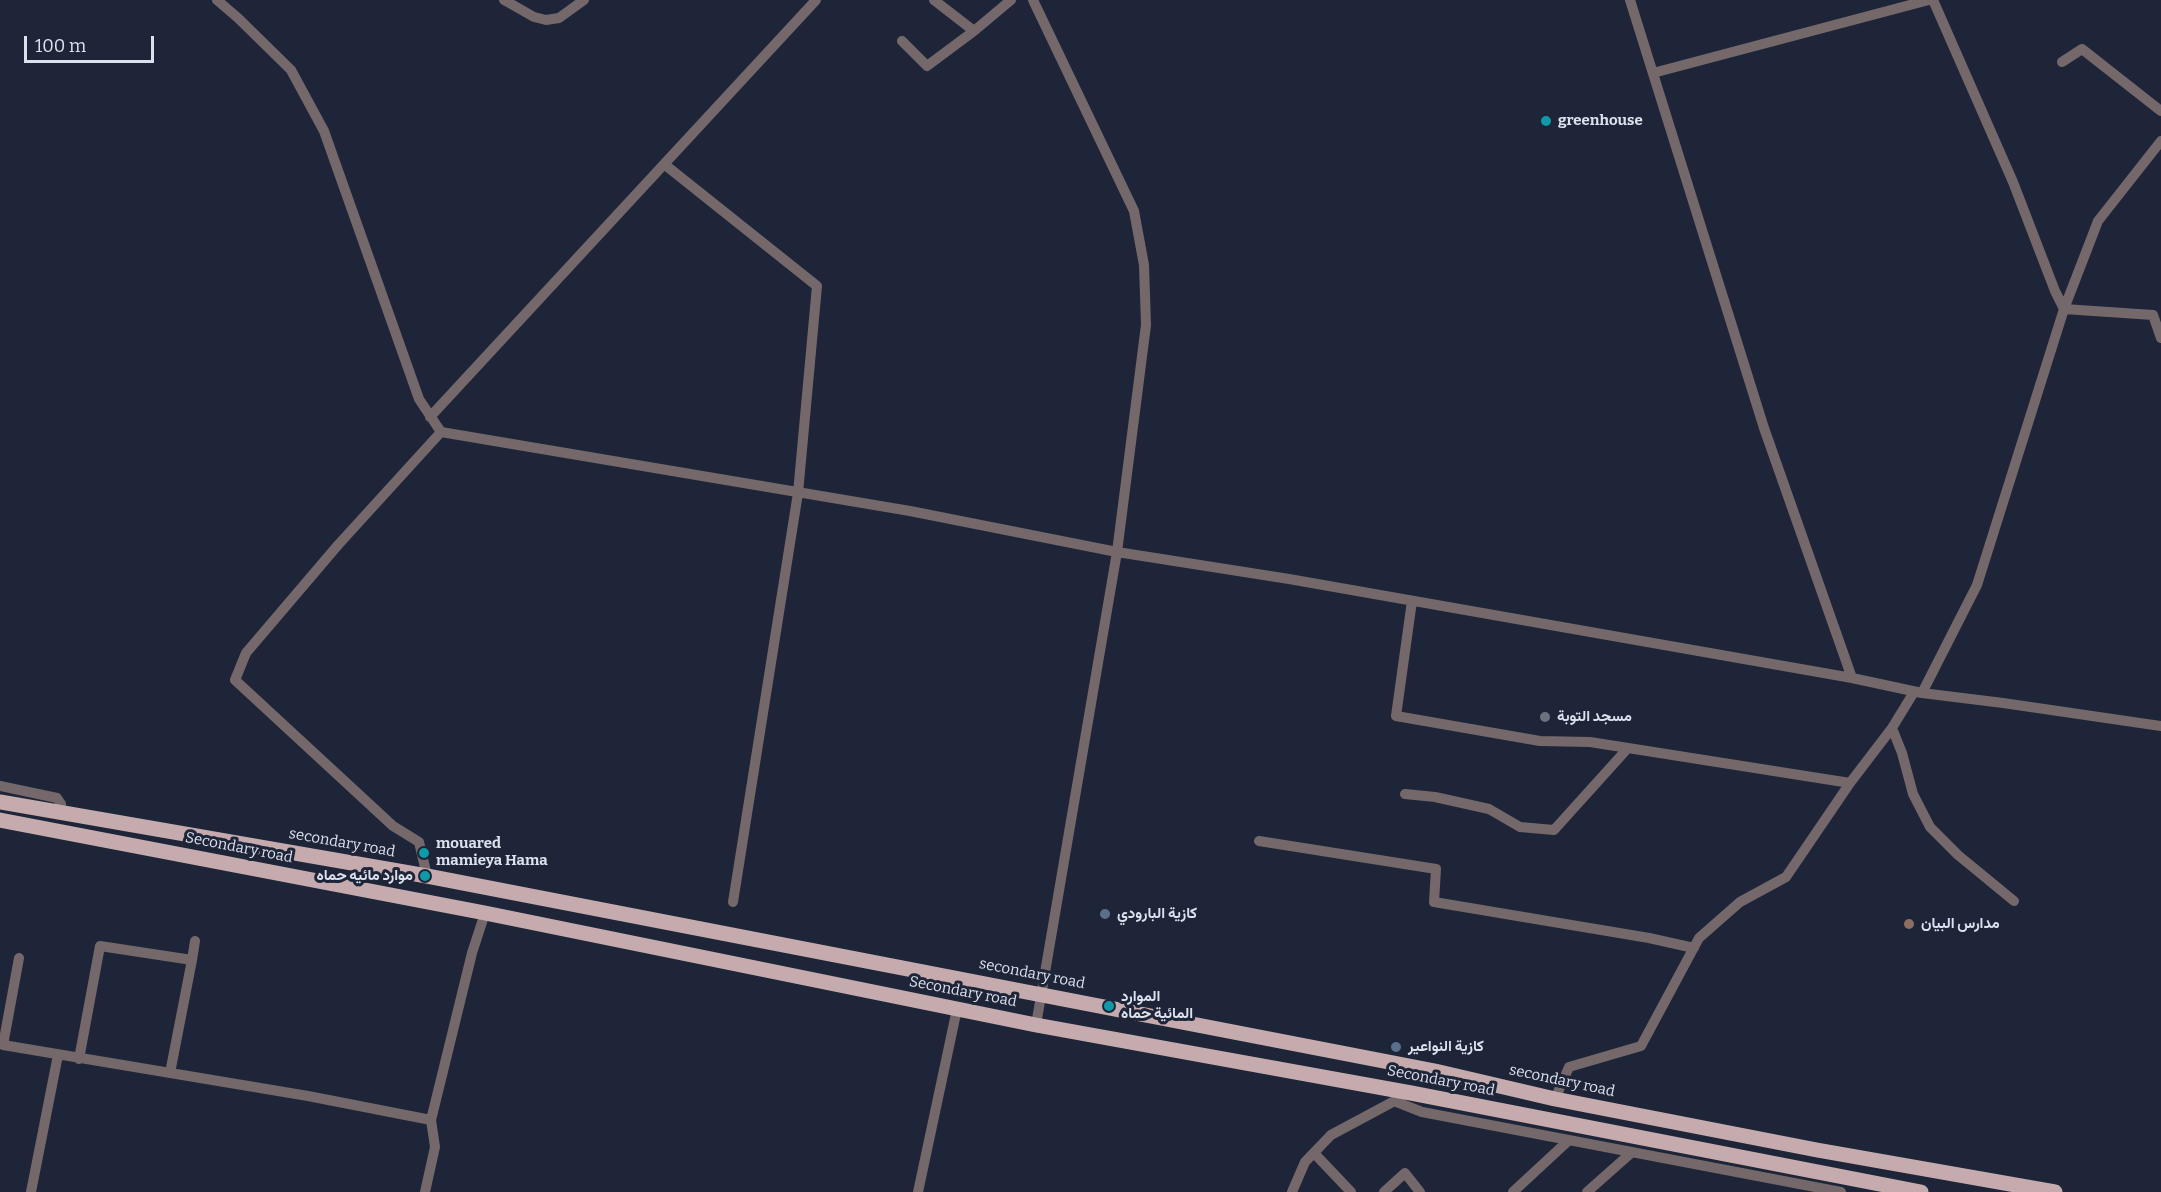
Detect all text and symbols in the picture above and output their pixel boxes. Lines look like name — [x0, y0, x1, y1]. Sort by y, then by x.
scale bar — [27, 24, 158, 62]
text: 100 m — [35, 35, 86, 57]
place label: greenhouse — [1558, 112, 1643, 130]
marker: greenhouse — [1539, 114, 1553, 128]
place label: مسجد التوبة — [1557, 708, 1632, 726]
marker: مسجد التوبة — [1538, 710, 1552, 724]
street label: secondary road — [287, 825, 397, 861]
street label: Secondary road — [184, 829, 294, 867]
place label: mouared mamieya Hama — [436, 835, 548, 870]
marker: mouared mamieya Hama — [417, 846, 431, 860]
place label: موارد مائيه حماه — [316, 867, 413, 885]
marker: موارد مائيه حماه — [418, 869, 432, 883]
place label: كازية البارودي — [1117, 905, 1197, 923]
marker: كازية البارودي — [1098, 907, 1112, 921]
place label: مدارس البيان — [1921, 915, 2000, 933]
marker: مدارس البيان — [1902, 917, 1916, 931]
street label: secondary road — [977, 955, 1087, 993]
street label: Secondary road — [908, 973, 1018, 1011]
place label: الموارد المائية حماه — [1121, 988, 1193, 1023]
marker: الموارد المائية حماه — [1102, 999, 1116, 1013]
place label: كازية النواعير — [1408, 1038, 1484, 1056]
marker: كازية النواعير — [1389, 1040, 1403, 1054]
street label: secondary road — [1508, 1061, 1616, 1101]
street label: Secondary road — [1386, 1062, 1496, 1100]

